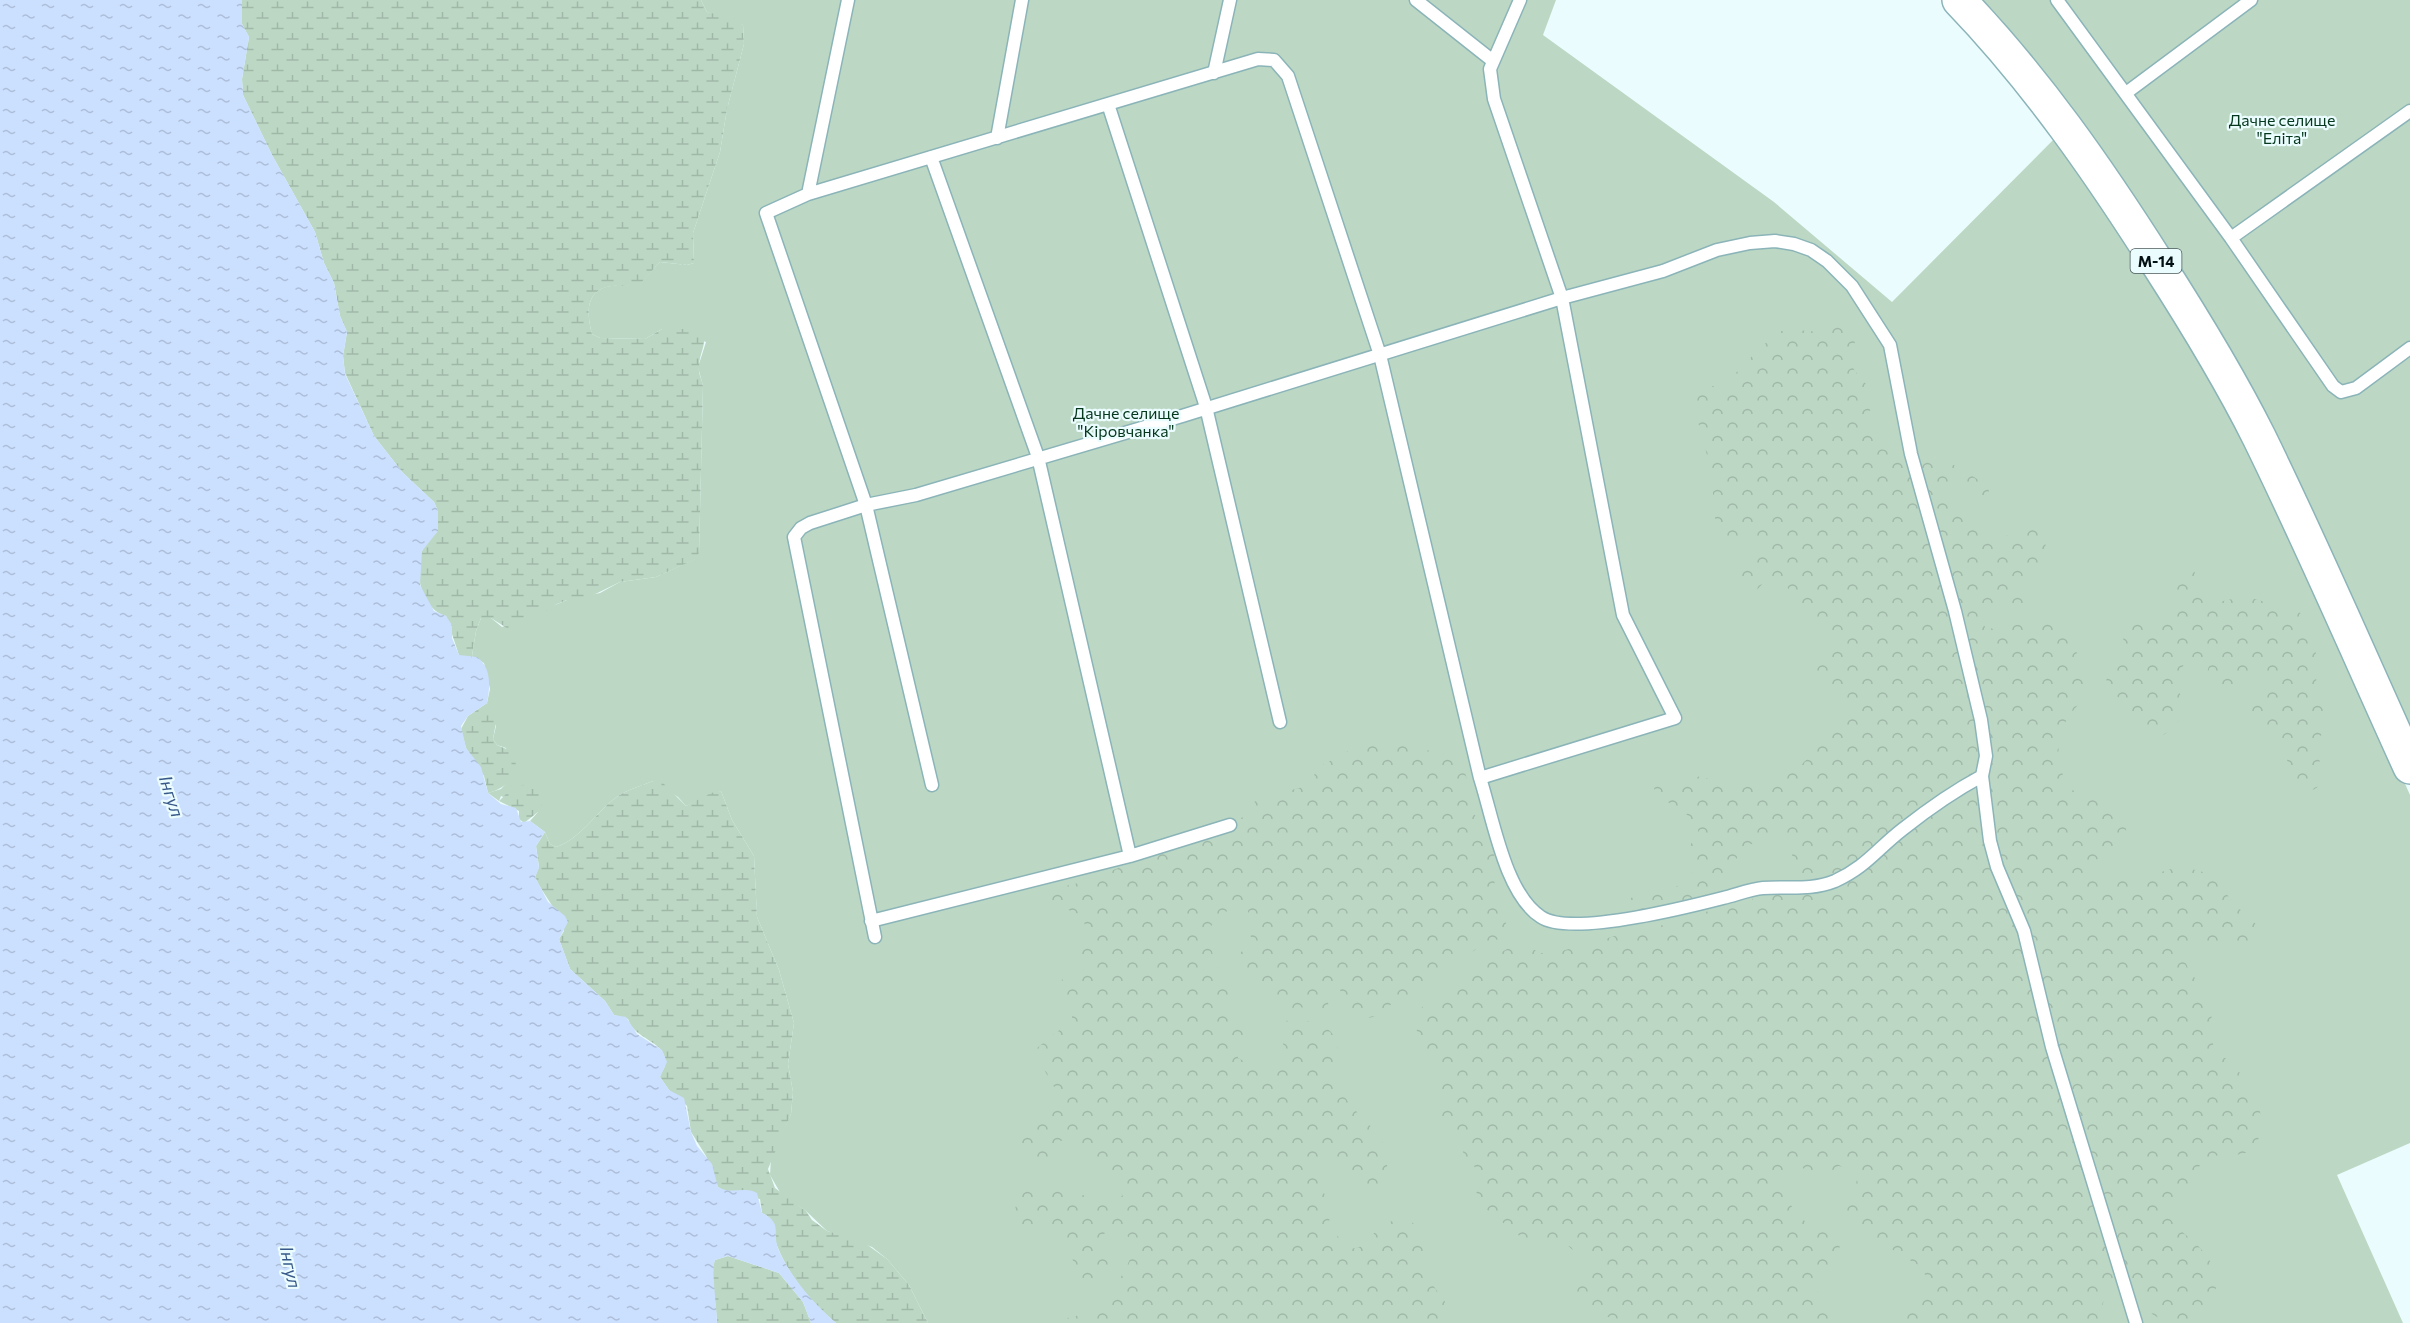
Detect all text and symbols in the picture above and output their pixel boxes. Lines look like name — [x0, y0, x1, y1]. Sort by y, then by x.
park label: Дачне селище "Еліта" — [2229, 110, 2335, 147]
road number: М-14 — [2130, 249, 2182, 273]
park label: Дачне селище "Кіровчанка" — [1073, 403, 1179, 440]
water label: Інгул — [155, 772, 189, 820]
water label: Інгул — [276, 1244, 306, 1290]

